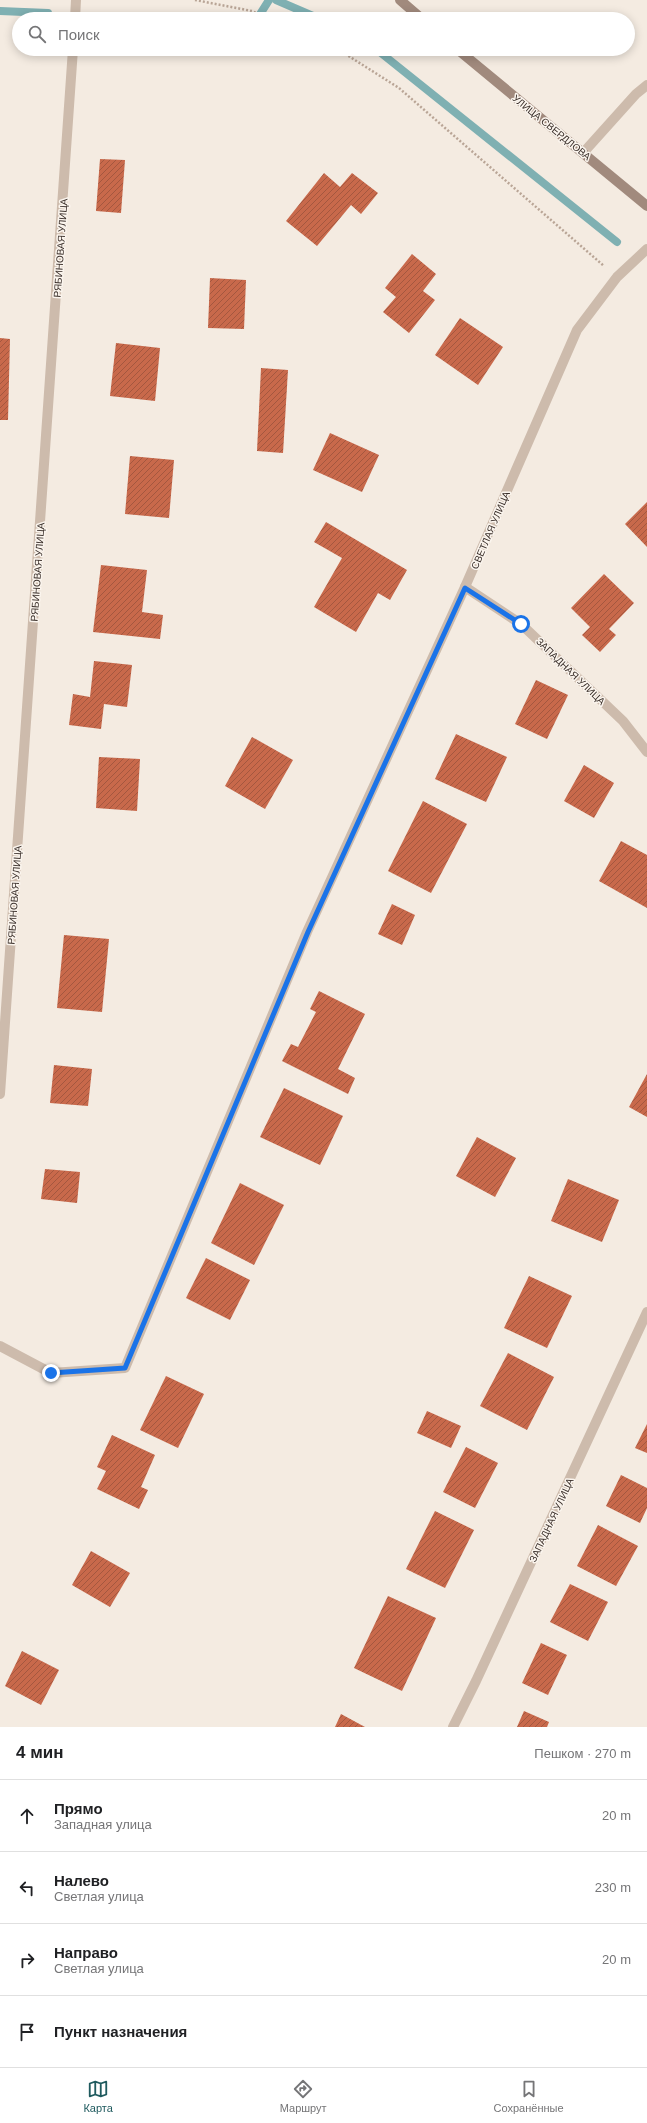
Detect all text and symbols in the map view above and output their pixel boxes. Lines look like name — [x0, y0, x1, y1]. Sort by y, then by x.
search box — [12, 12, 635, 56]
icon: search — [26, 23, 48, 45]
text: Поиск — [58, 26, 100, 43]
street label: УЛИЦА СВЕРДЛОВА — [510, 92, 593, 162]
street label: РЯБИНОВАЯ УЛИЦА — [52, 198, 69, 298]
street label: СВЕТЛАЯ УЛИЦА — [469, 489, 512, 571]
street label: РЯБИНОВАЯ УЛИЦА — [29, 522, 46, 622]
route start — [512, 615, 530, 633]
street label: ЗАПАДНАЯ УЛИЦА — [534, 636, 608, 707]
street label: РЯБИНОВАЯ УЛИЦА — [6, 845, 23, 945]
route end — [42, 1364, 60, 1382]
street label: ЗАПАДНАЯ УЛИЦА — [527, 1476, 576, 1564]
text: 4 мин — [16, 1743, 63, 1762]
text: Пешком · 270 m — [534, 1746, 631, 1761]
text: Прямо — [54, 1800, 103, 1817]
icon: ahead — [16, 1805, 38, 1827]
text: 20 m — [602, 1808, 631, 1823]
text: Западная улица — [54, 1817, 152, 1832]
text: Налево — [54, 1872, 109, 1889]
icon: left — [16, 1877, 38, 1899]
text: 230 m — [595, 1880, 631, 1895]
text: Светлая улица — [54, 1889, 144, 1904]
text: Направо — [54, 1944, 118, 1961]
icon: right — [16, 1949, 38, 1971]
text: 20 m — [602, 1952, 631, 1967]
text: Светлая улица — [54, 1961, 144, 1976]
icon: arrive — [16, 2021, 38, 2043]
text: Пункт назначения — [54, 2023, 187, 2040]
tab: Карта — [83, 2078, 113, 2114]
tab: Маршрут — [280, 2078, 327, 2114]
tab: Сохранённые — [494, 2078, 564, 2114]

